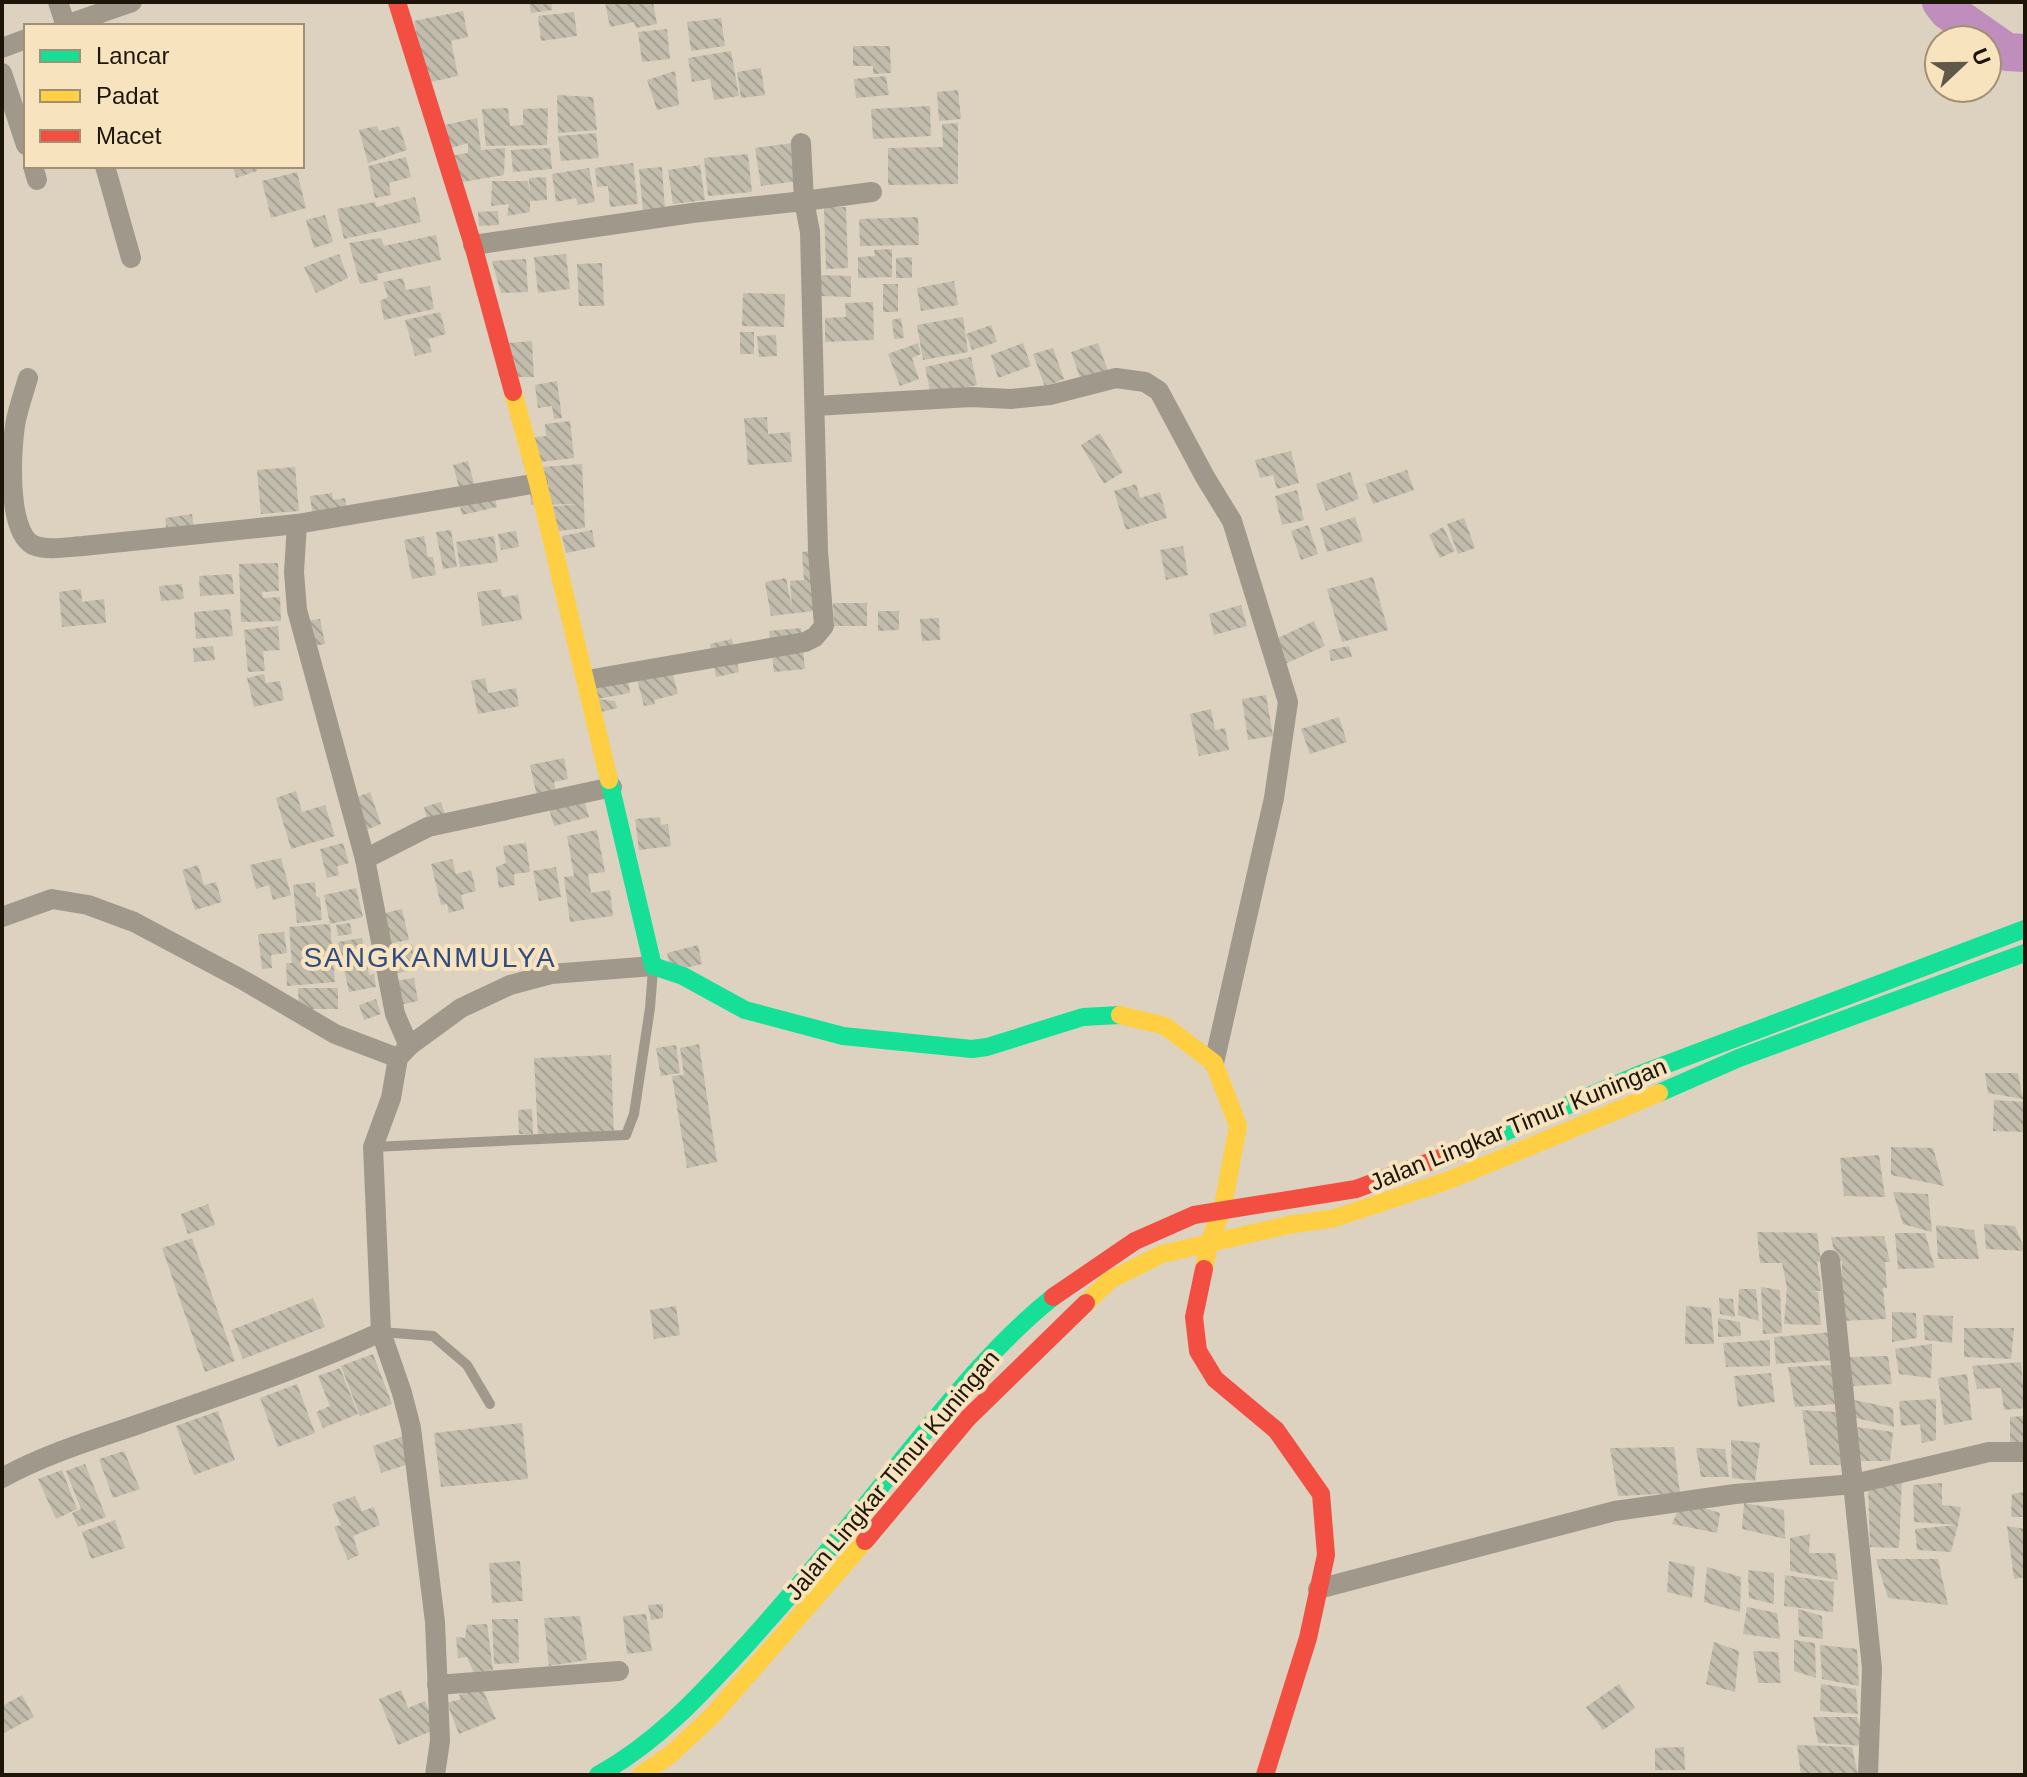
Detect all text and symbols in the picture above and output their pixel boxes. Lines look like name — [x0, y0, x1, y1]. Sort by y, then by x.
legend — [24, 24, 304, 168]
north arrow — [1923, 24, 2003, 104]
text: Lancar — [96, 42, 169, 69]
text: U — [1967, 45, 1996, 69]
text: Padat — [96, 82, 159, 109]
text: Macet — [96, 122, 162, 149]
district label: SANGKANMULYA — [303, 942, 557, 973]
street label: Jalan Lingkar Timur Kuningan — [1366, 1052, 1670, 1196]
street label: Jalan Lingkar Timur Kuningan — [780, 1345, 1004, 1605]

